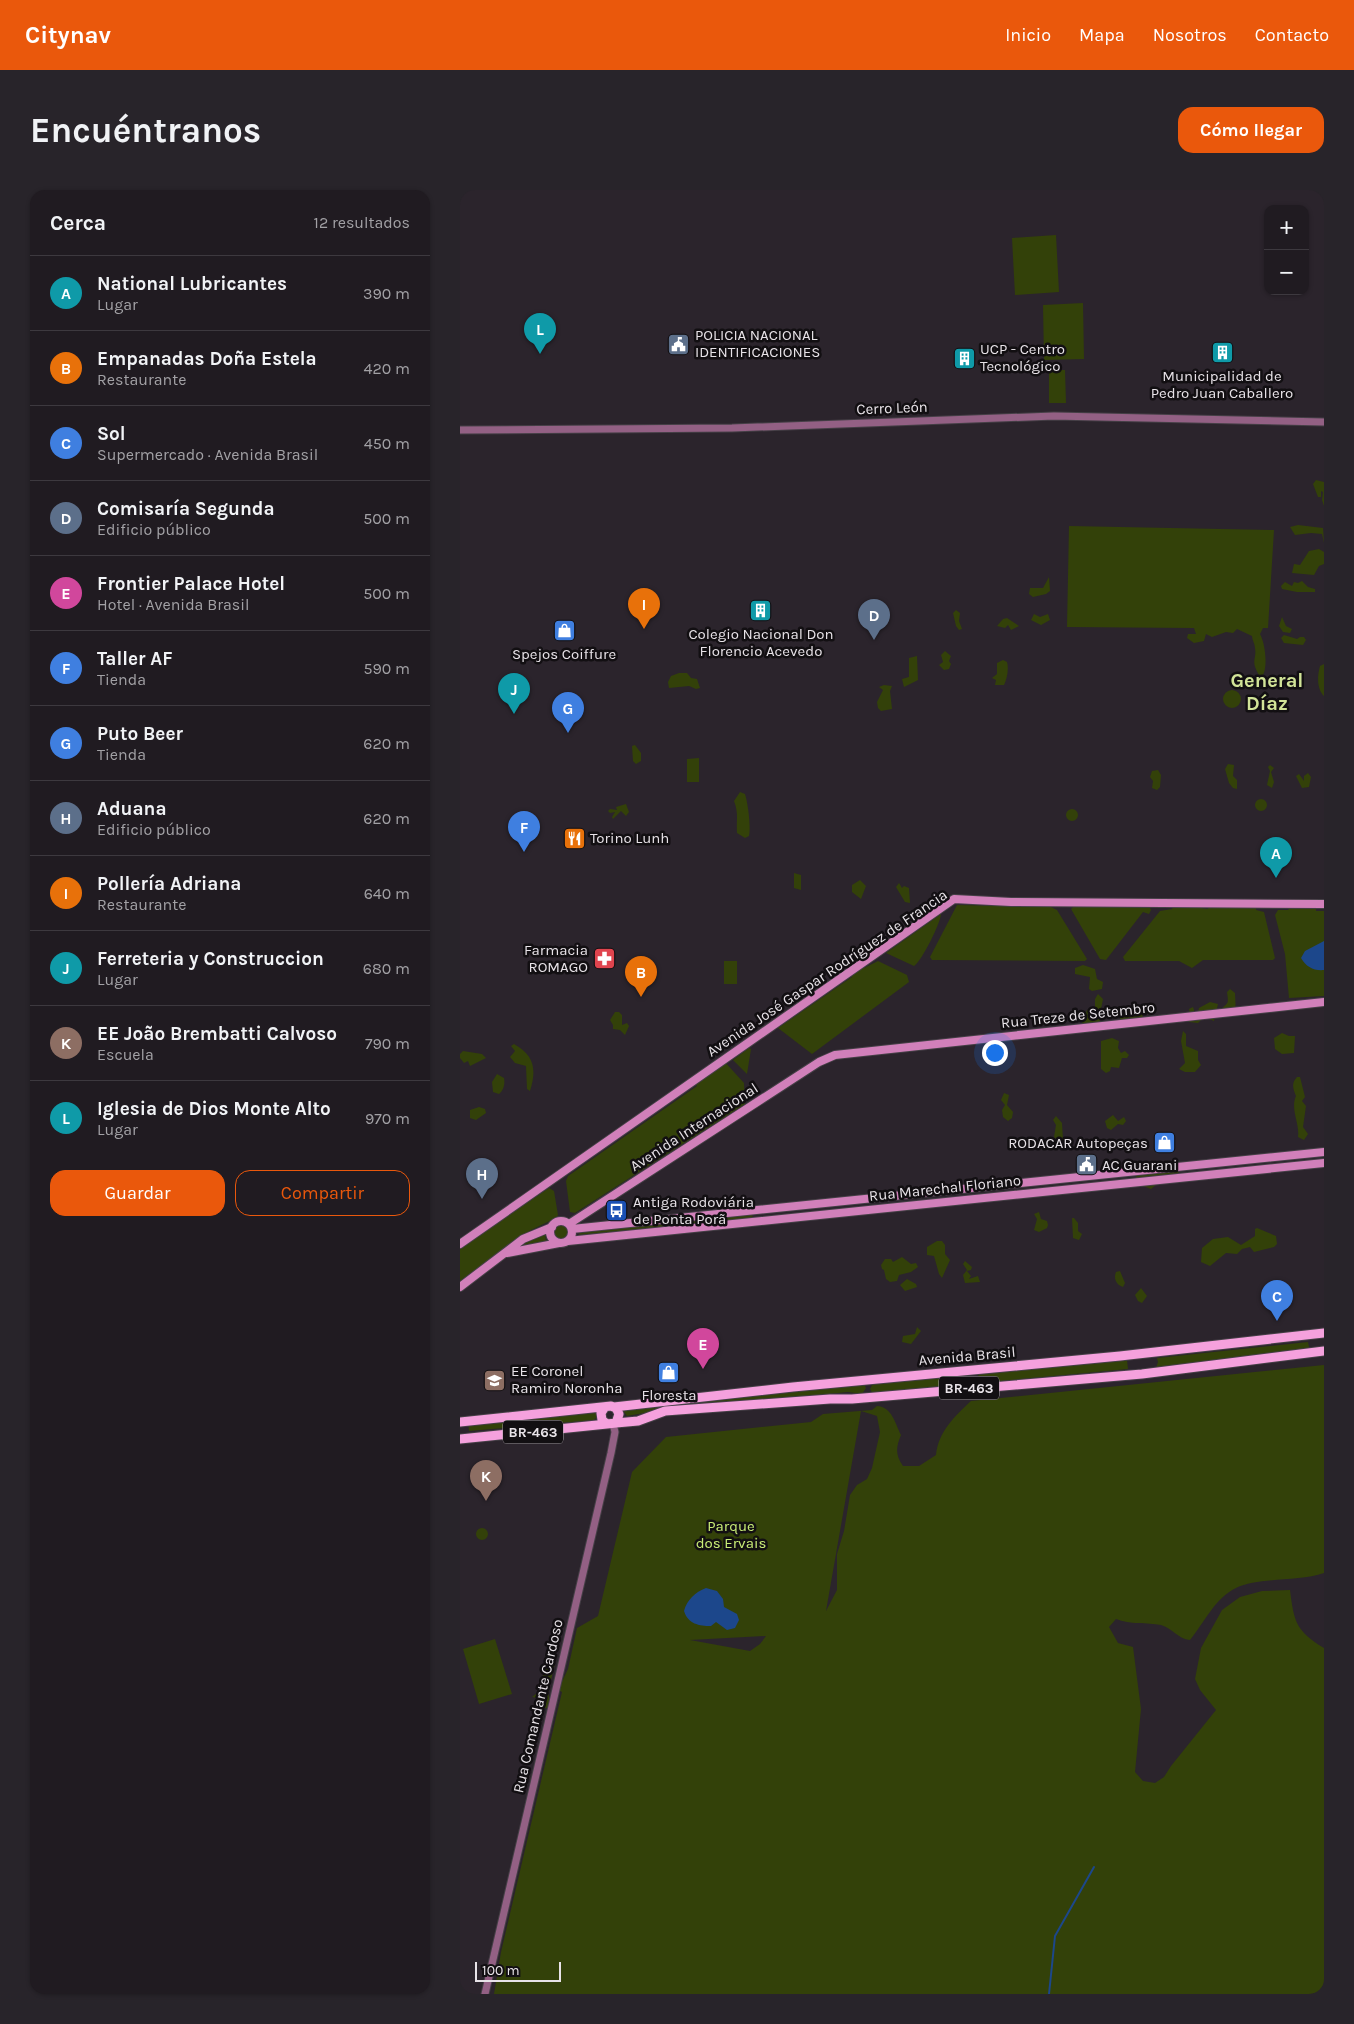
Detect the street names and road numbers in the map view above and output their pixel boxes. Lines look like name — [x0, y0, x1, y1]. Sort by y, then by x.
street label: Cerro León — [856, 398, 928, 418]
street label: Avenida José Gaspar Rodríguez de Francia — [703, 885, 951, 1061]
street label: Rua Treze de Setembro — [1000, 998, 1156, 1032]
street label: Avenida Internacional — [627, 1079, 761, 1175]
street label: Rua Marechal Floriano — [868, 1171, 1022, 1205]
street label: Avenida Brasil — [918, 1343, 1016, 1369]
road number: BR-463 — [939, 1376, 999, 1400]
road number: BR-463 — [503, 1420, 563, 1444]
street label: Rua Comandante Cardoso — [509, 1617, 567, 1795]

